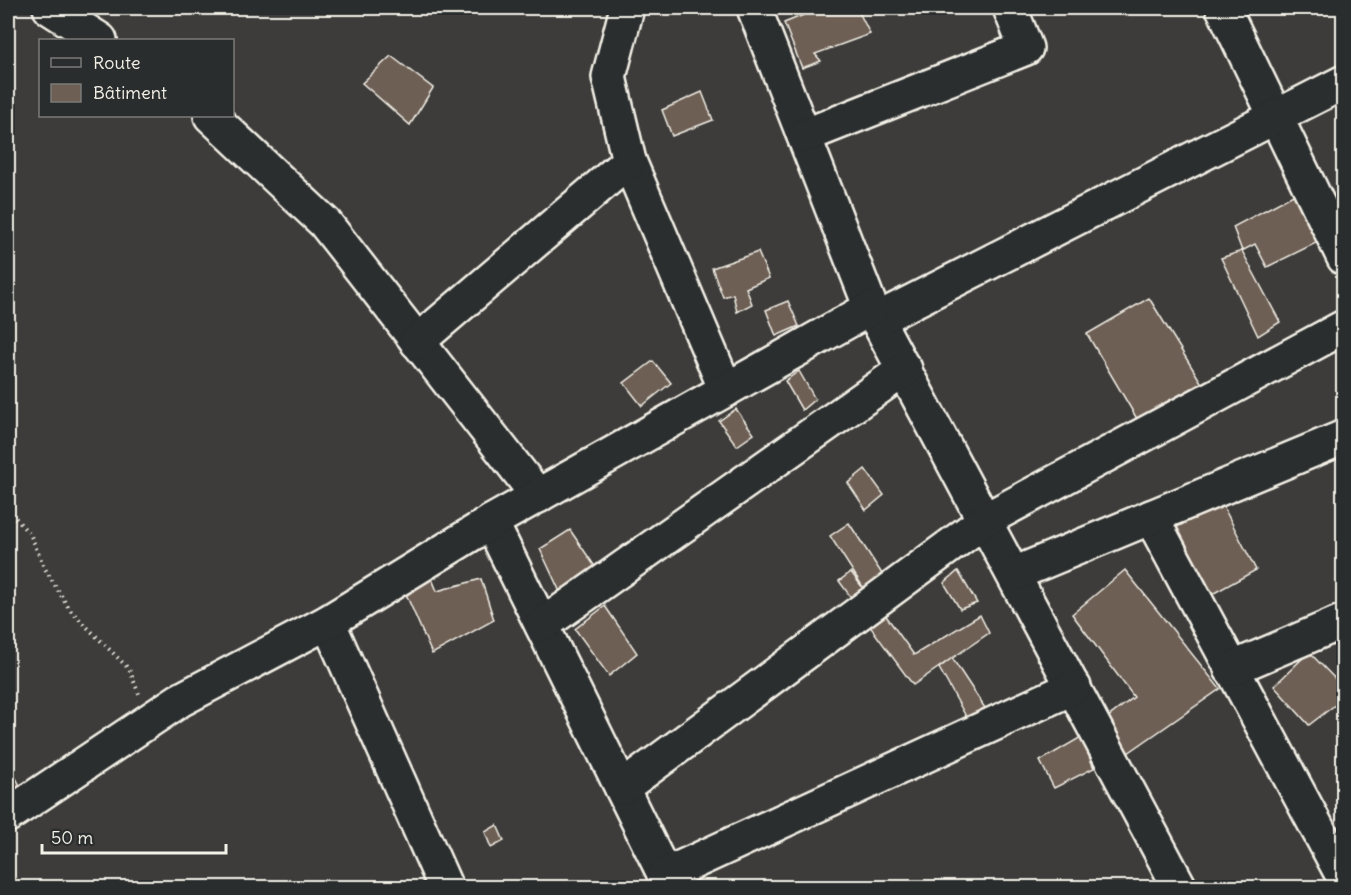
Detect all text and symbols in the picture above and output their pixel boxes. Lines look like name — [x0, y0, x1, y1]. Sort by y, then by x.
legend — [39, 39, 234, 117]
text: Route — [93, 51, 141, 74]
text: Bâtiment — [93, 81, 167, 104]
scale bar — [42, 817, 226, 855]
text: 50 m — [51, 826, 93, 849]

